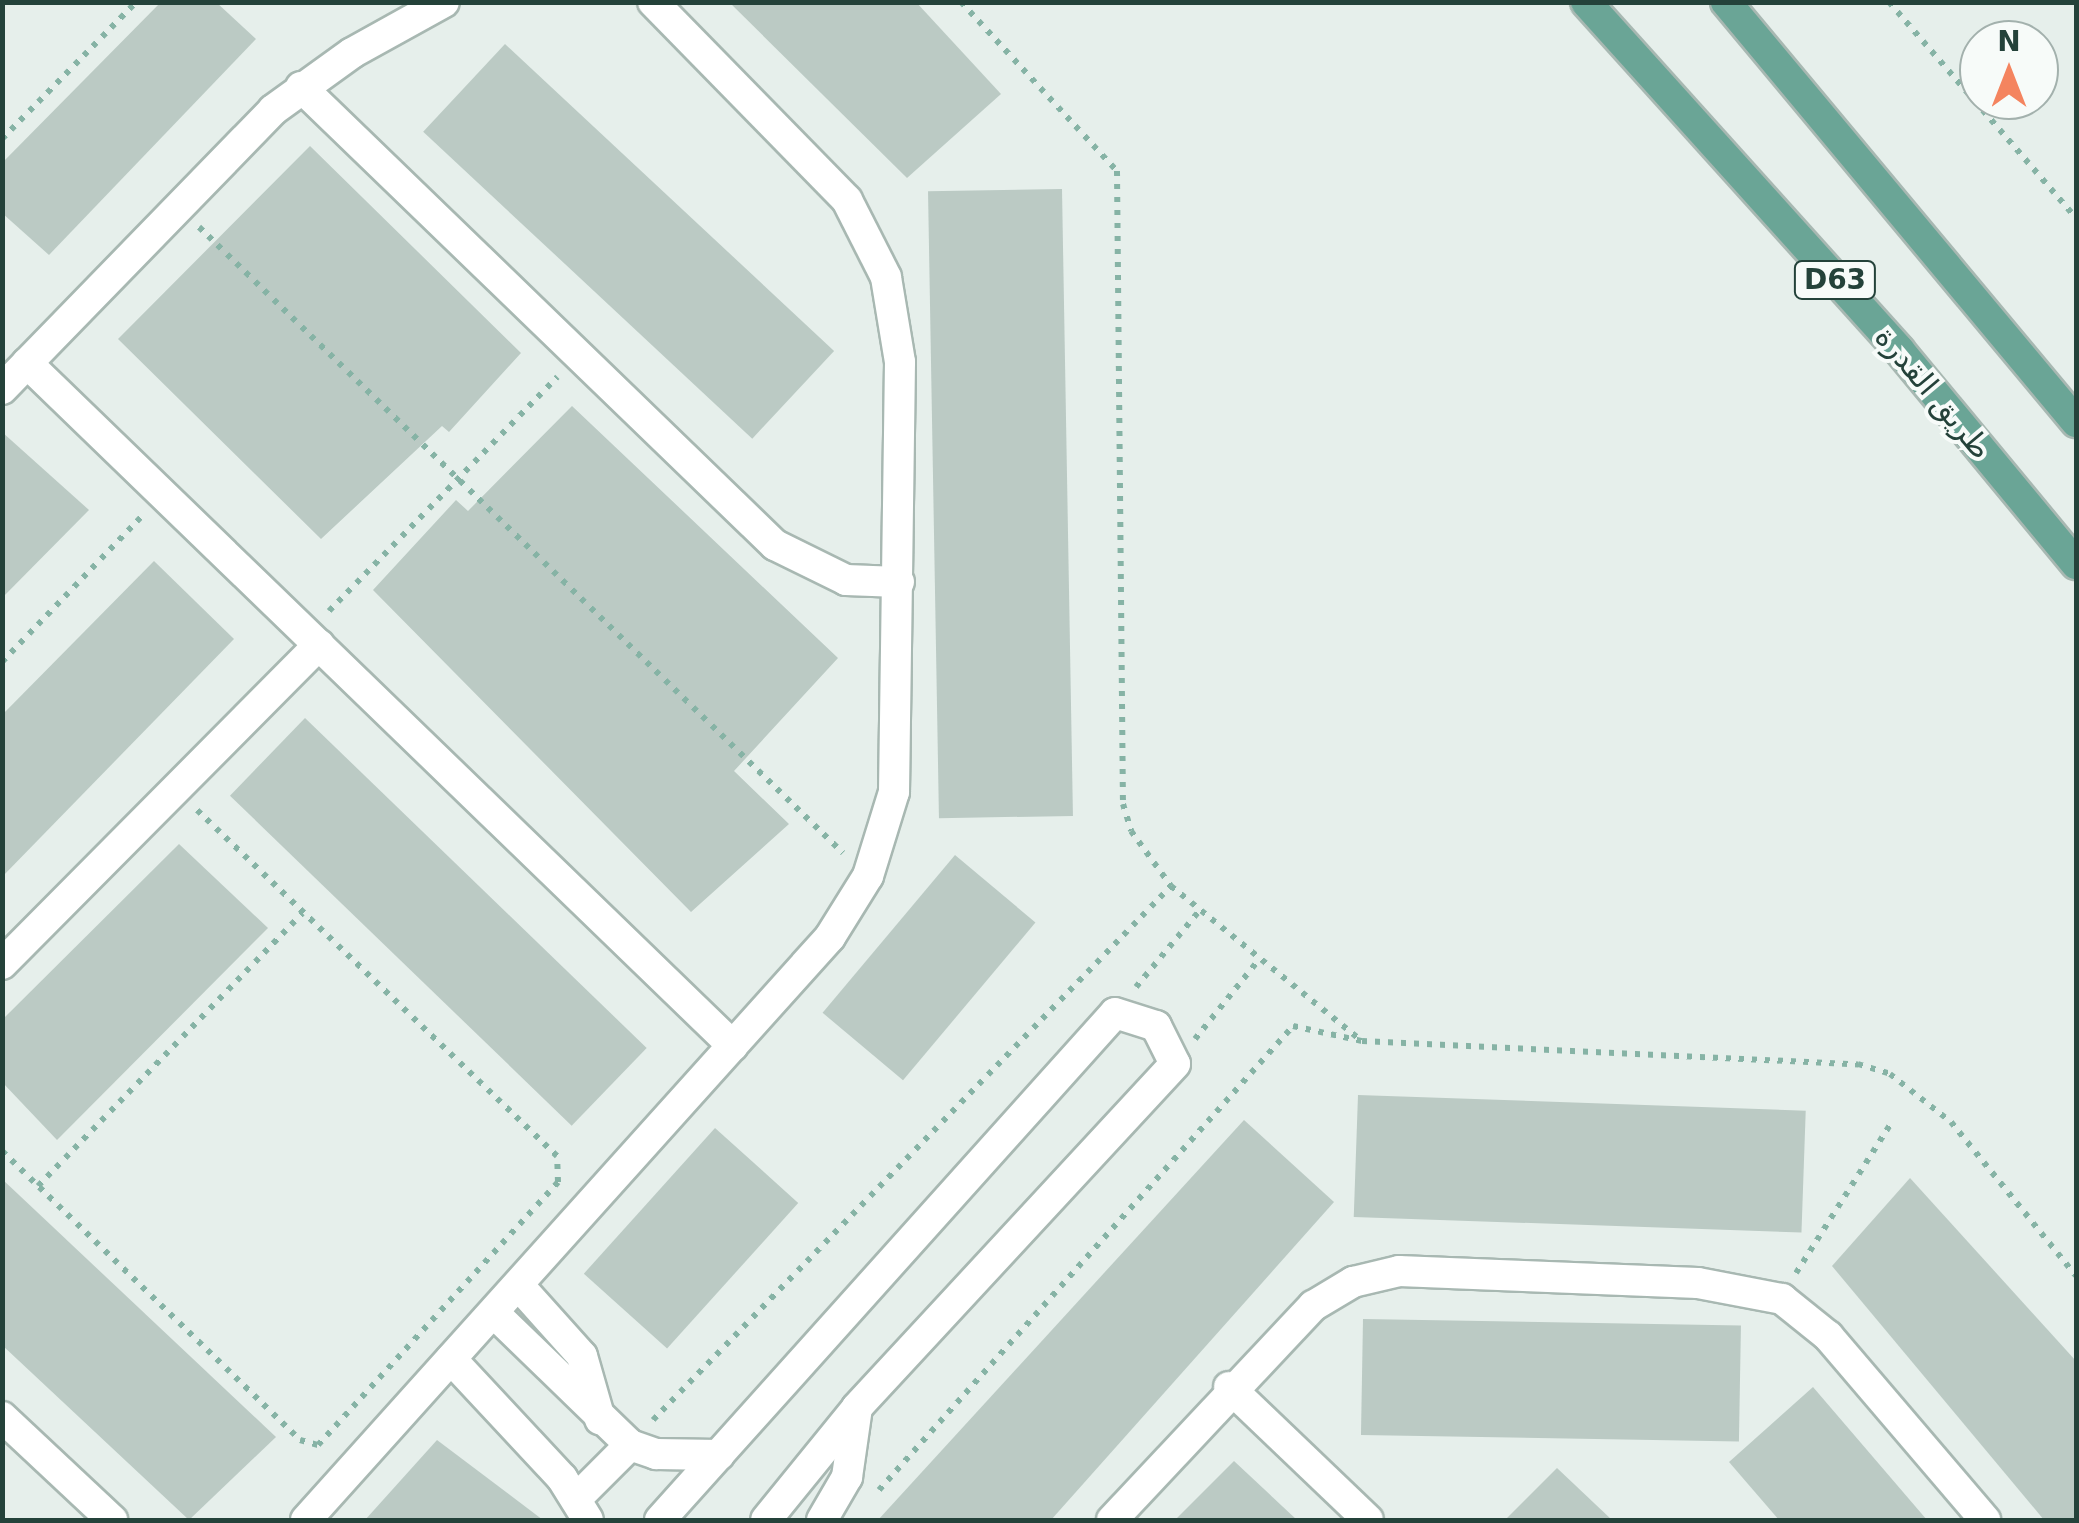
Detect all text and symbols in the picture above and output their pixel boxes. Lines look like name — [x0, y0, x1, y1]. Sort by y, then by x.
north arrow — [1959, 20, 2059, 120]
text: N — [1997, 25, 2021, 58]
road number: D63 — [1792, 257, 1878, 303]
street label: طريق القدرة — [1867, 319, 1999, 467]

